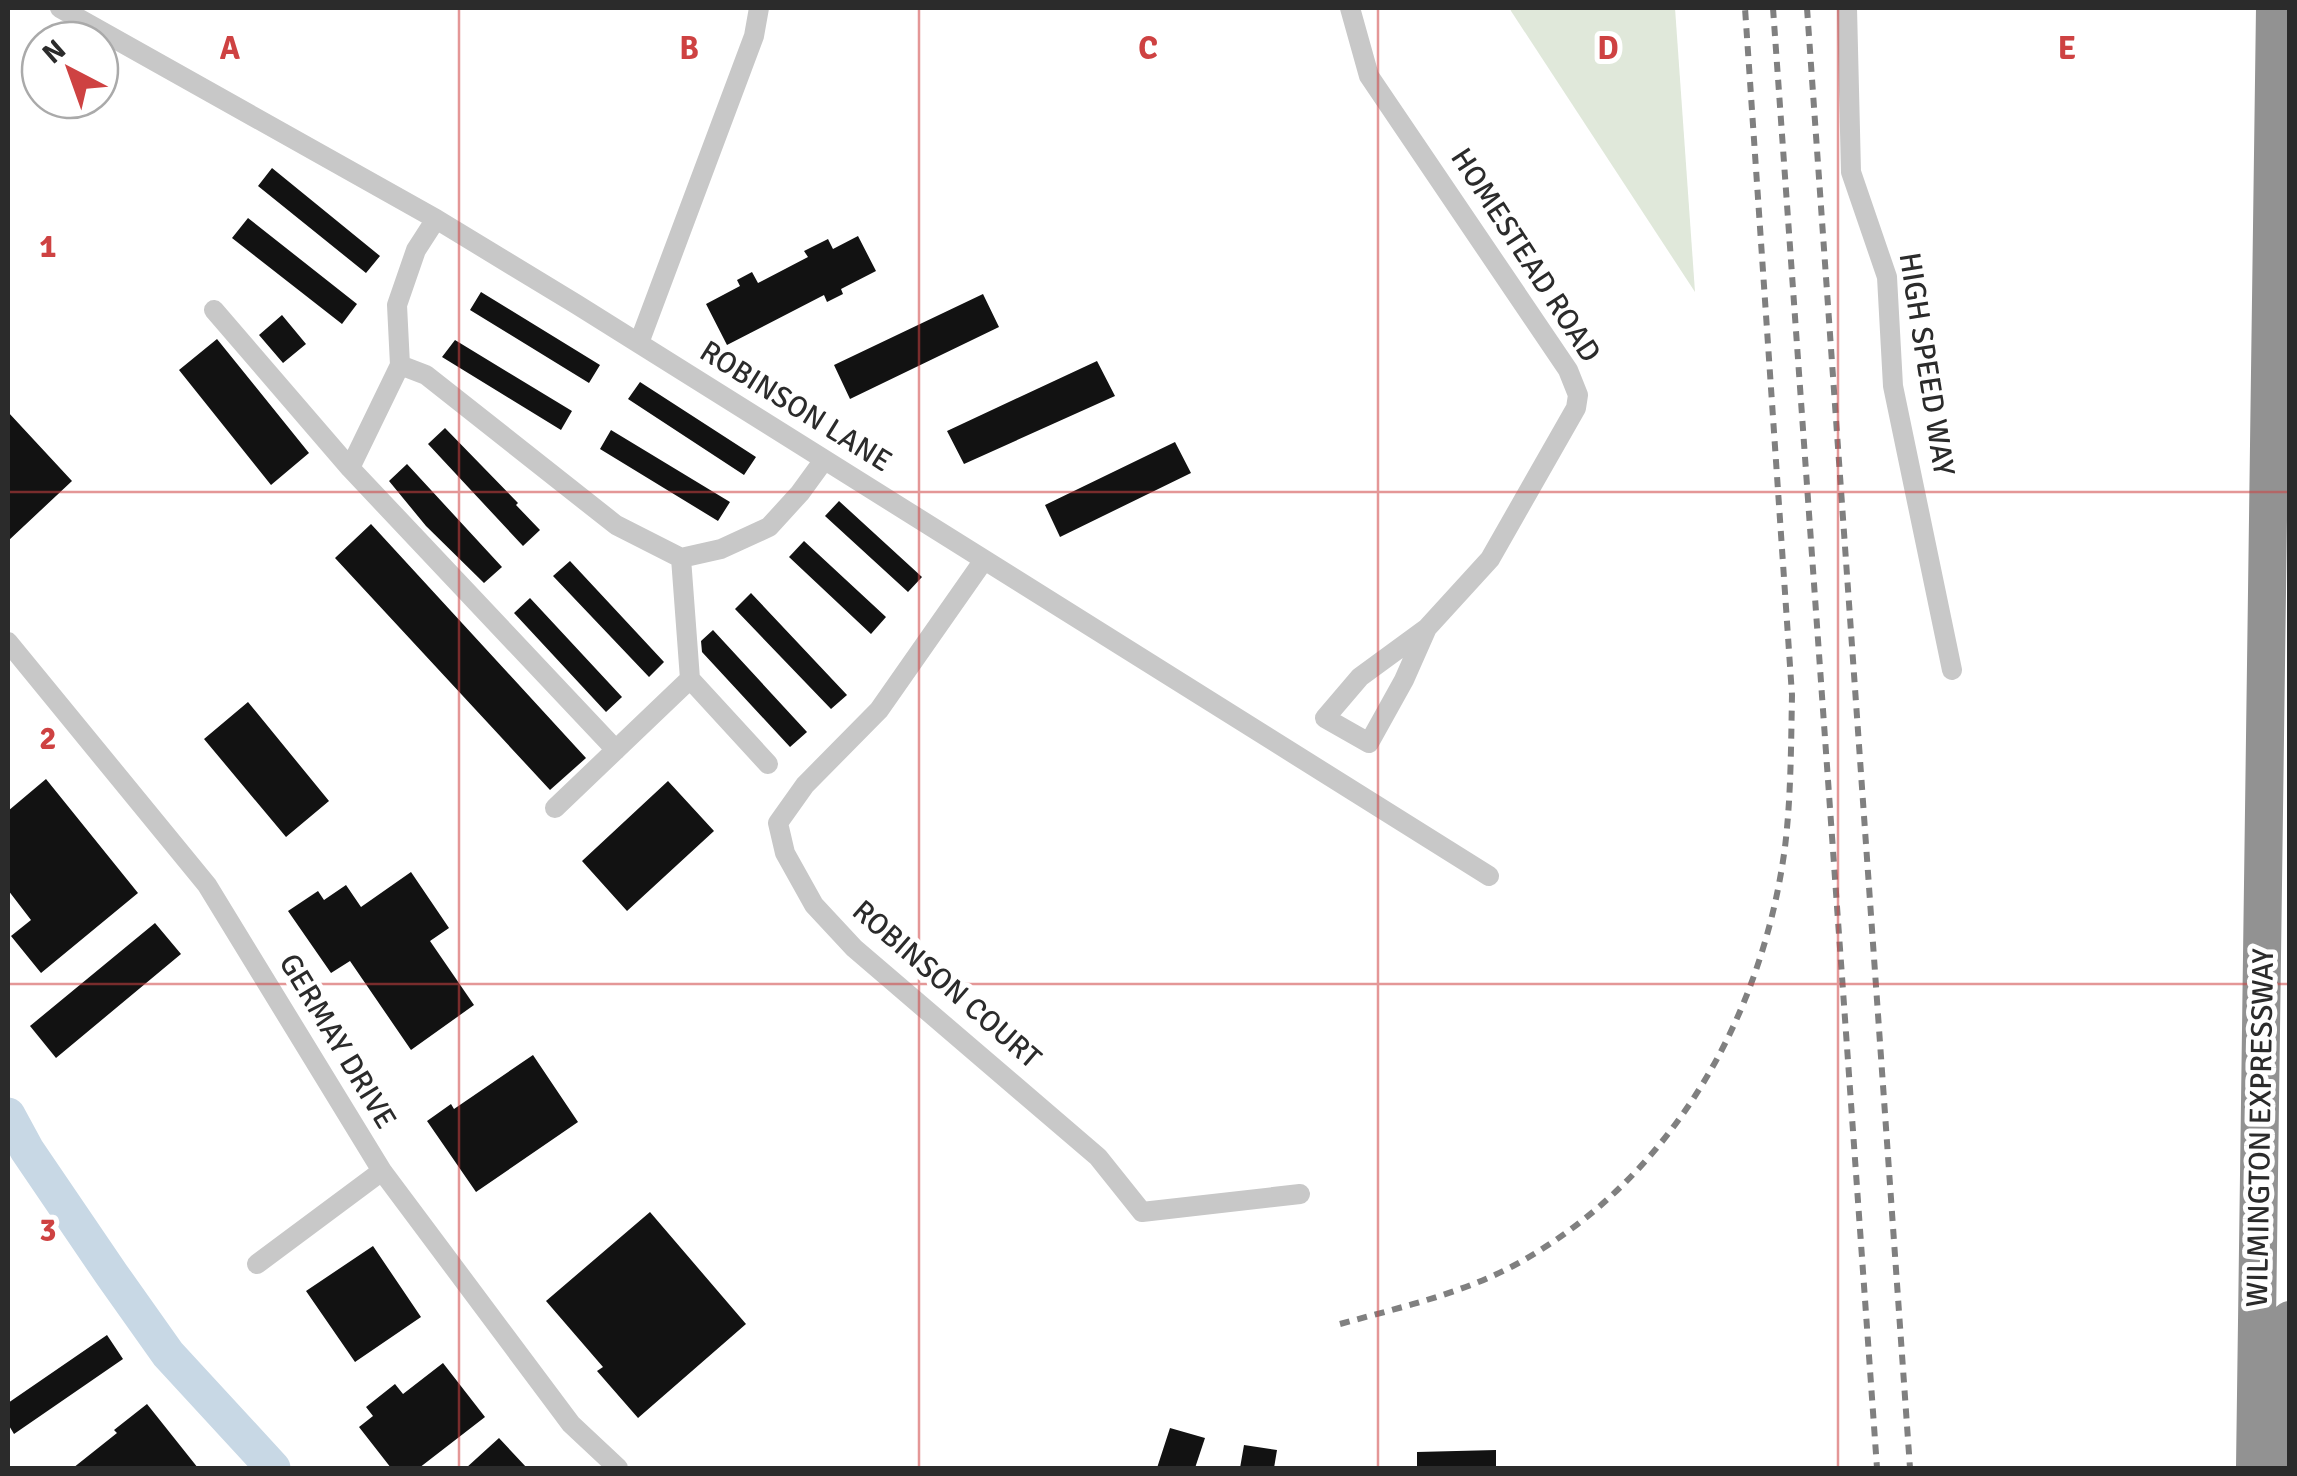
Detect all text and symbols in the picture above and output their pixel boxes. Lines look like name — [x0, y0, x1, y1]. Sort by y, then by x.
north arrow — [20, 20, 120, 120]
text: A — [220, 29, 241, 68]
text: B — [679, 29, 699, 68]
text: C — [1138, 29, 1158, 68]
text: D — [1597, 29, 1619, 68]
text: E — [2058, 29, 2076, 68]
text: N — [36, 33, 73, 71]
street label: HOMESTEAD ROAD — [1443, 141, 1609, 369]
text: 1 — [39, 227, 57, 266]
street label: HIGH SPEED WAY — [1891, 250, 1962, 478]
street label: ROBINSON LANE — [693, 333, 898, 480]
text: 2 — [39, 719, 57, 758]
street label: ROBINSON COURT — [845, 892, 1049, 1077]
street label: GERMAY DRIVE — [271, 947, 404, 1135]
street label: WILMINGTON EXPRESSWAY — [2239, 948, 2282, 1308]
text: 3 — [39, 1211, 57, 1250]

